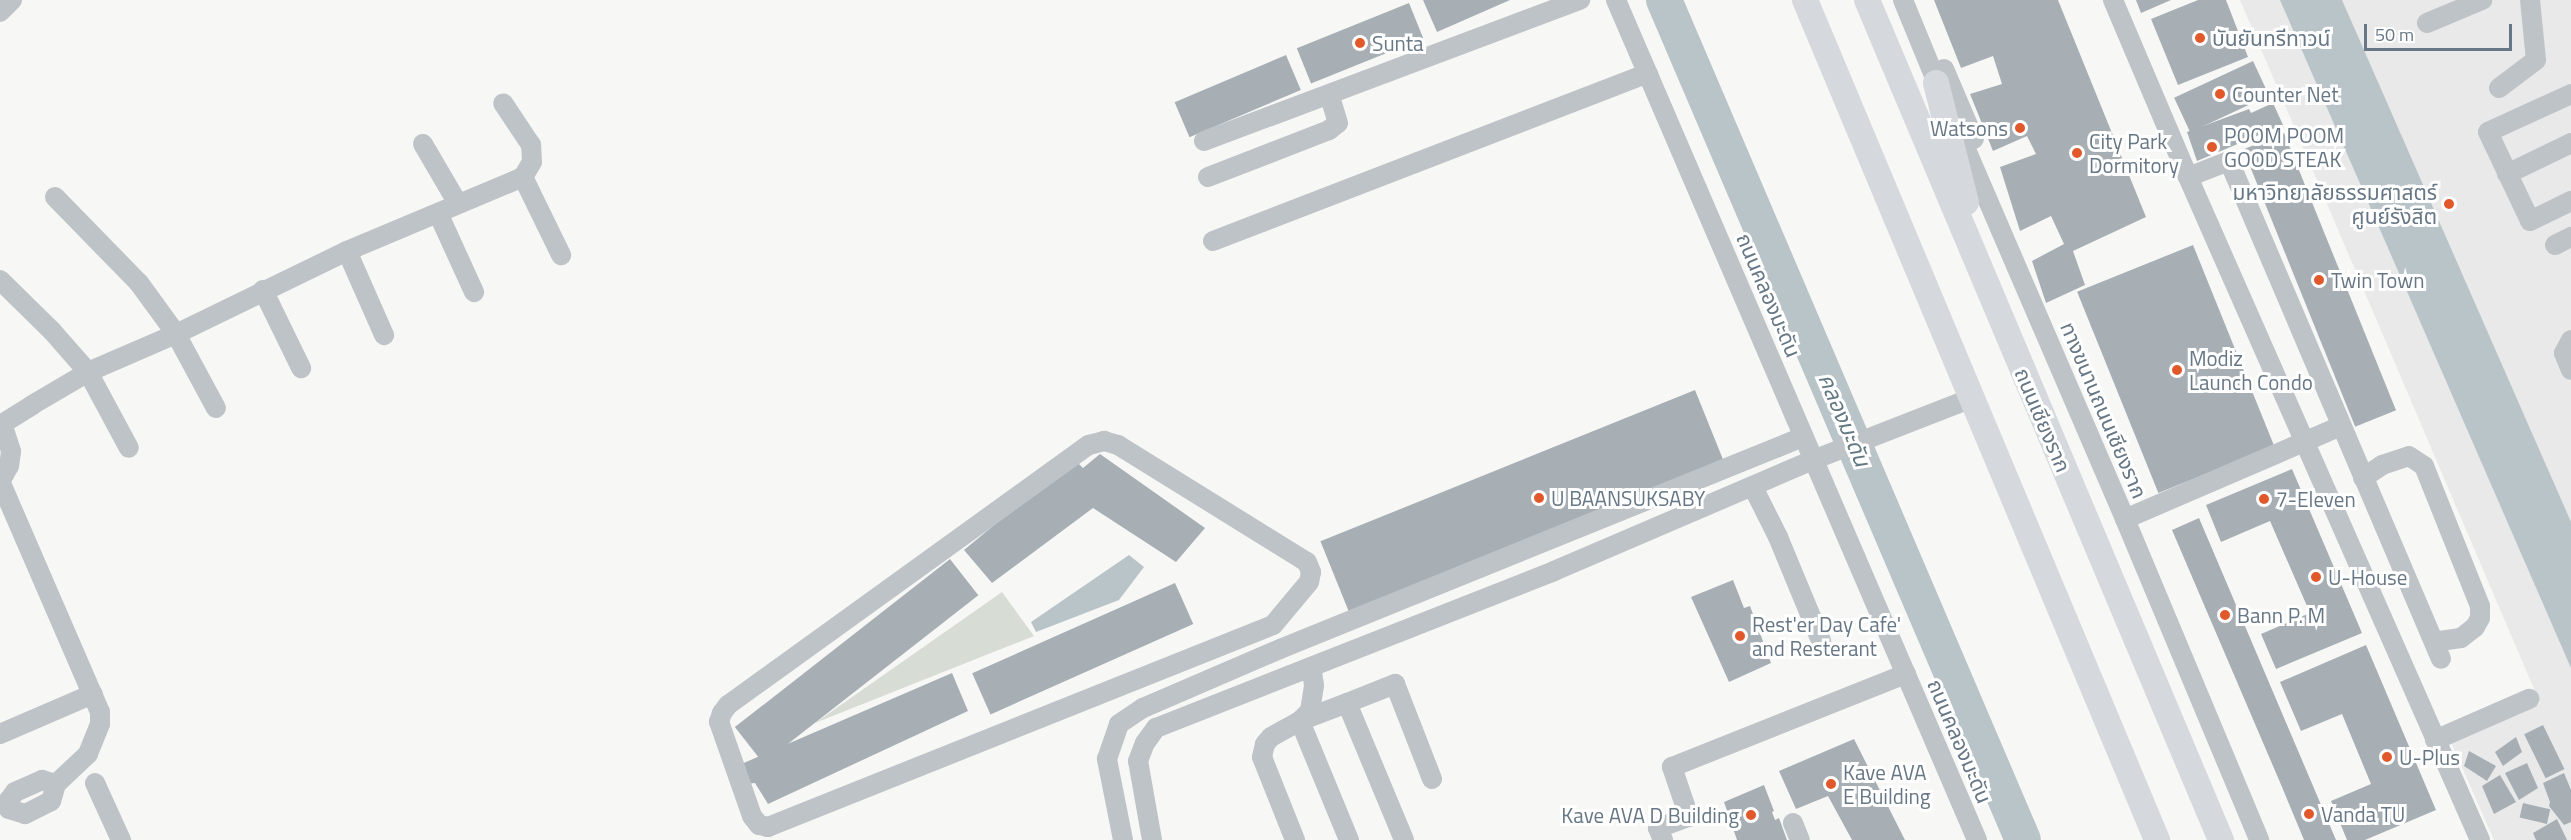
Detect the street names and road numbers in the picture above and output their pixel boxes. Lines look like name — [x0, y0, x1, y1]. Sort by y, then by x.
street label: ถนนคลองมะดัน — [1732, 229, 1806, 361]
street label: ทางขนานถนนเชียงราก — [2055, 318, 2153, 502]
street label: ถนนเชียงราก — [2010, 364, 2076, 476]
street label: ถนนคลองมะดัน — [1923, 675, 1997, 807]

